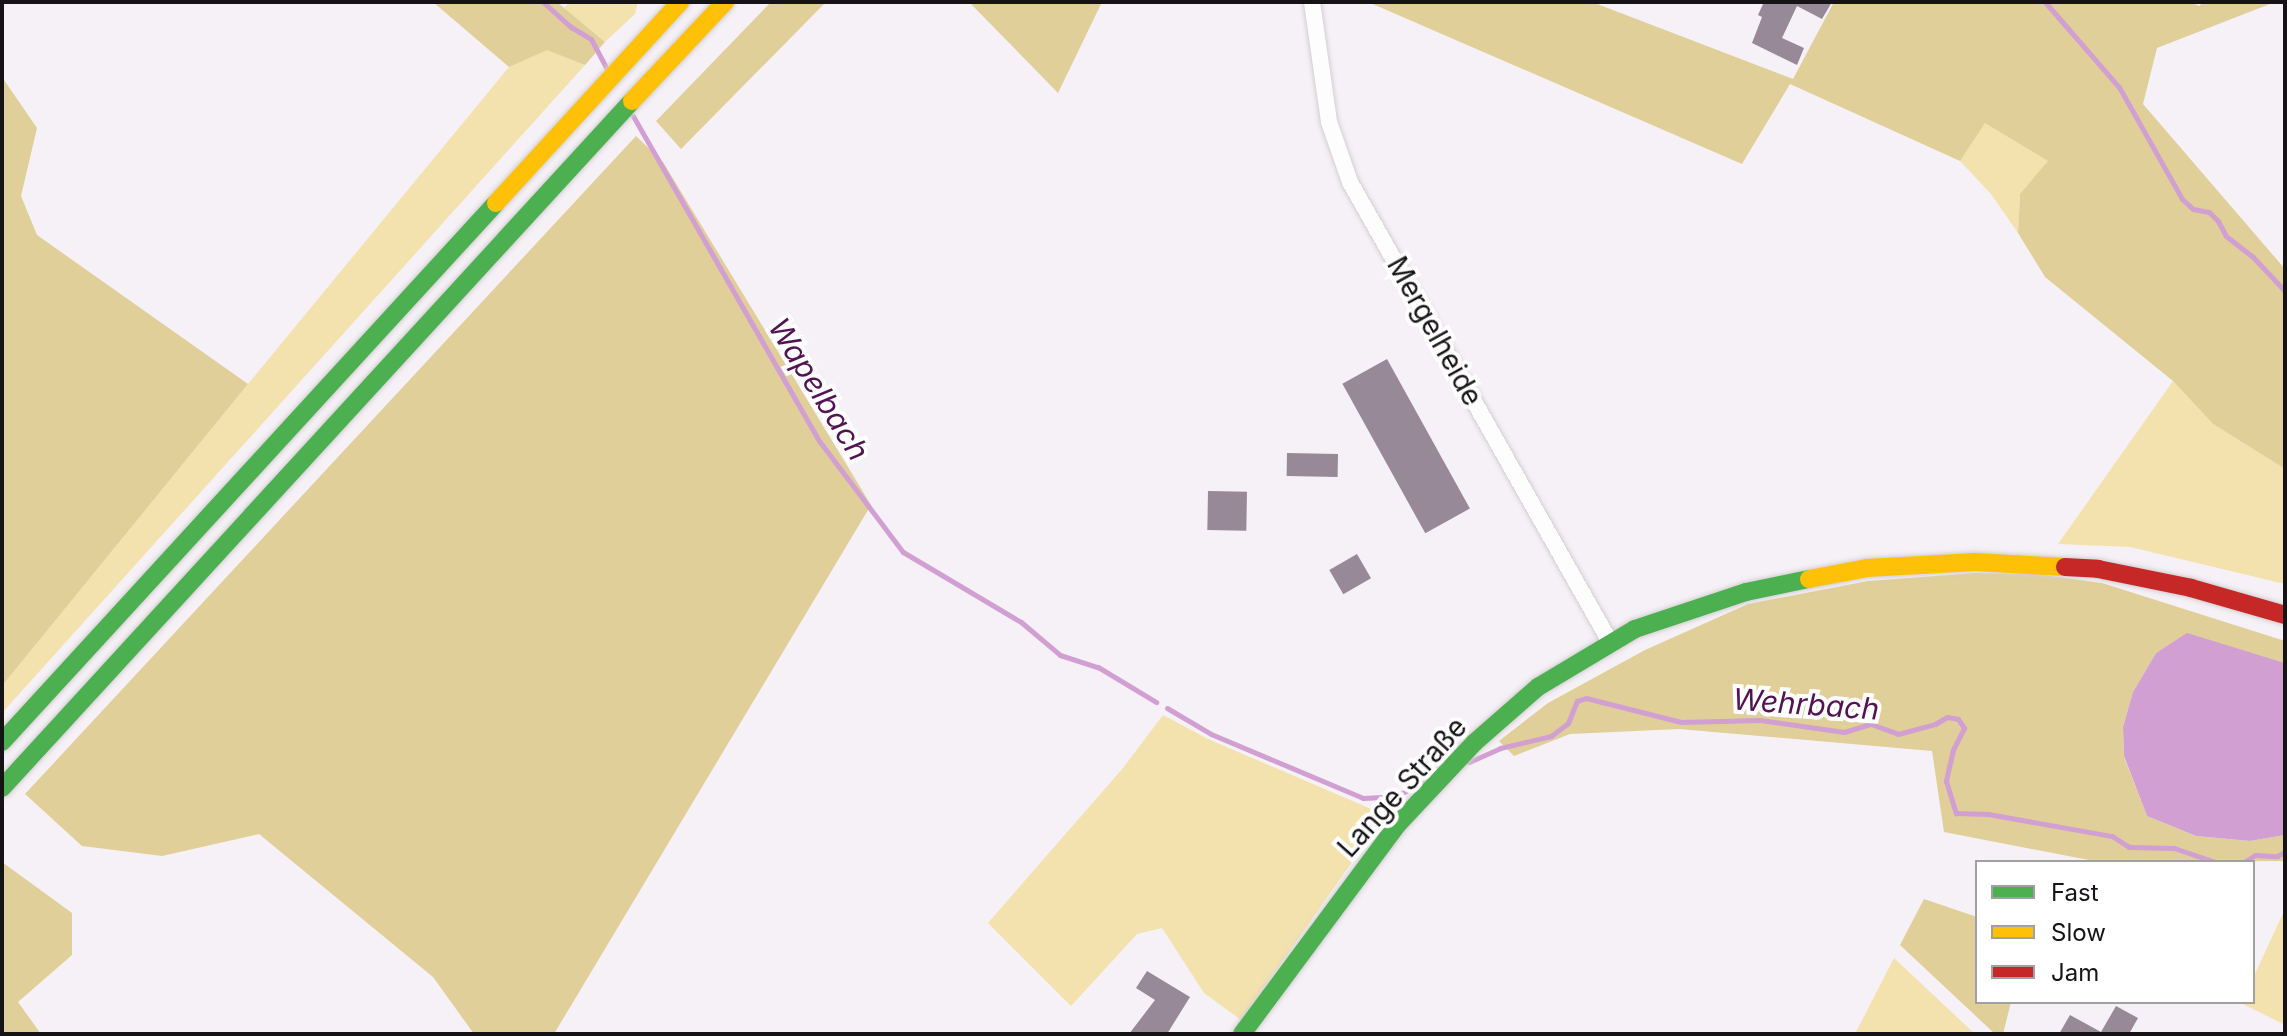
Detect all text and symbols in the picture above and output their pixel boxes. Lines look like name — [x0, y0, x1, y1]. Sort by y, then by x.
street label: Mergelheide — [1380, 251, 1490, 411]
water label: Wapelbach — [761, 311, 877, 467]
water label: Wehrbach — [1732, 681, 1880, 727]
street label: Lange Straße — [1330, 710, 1474, 864]
legend — [1975, 860, 2255, 1004]
text: Fast — [2051, 878, 2099, 907]
text: Slow — [2051, 918, 2106, 947]
text: Jam — [2051, 958, 2099, 987]

